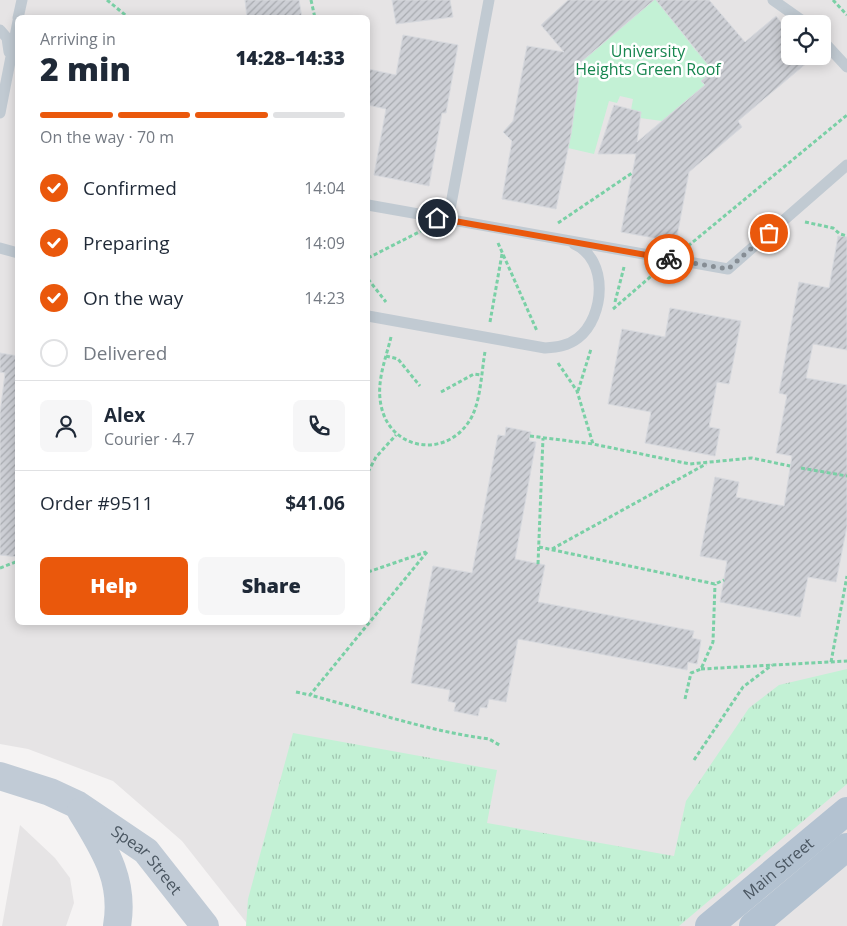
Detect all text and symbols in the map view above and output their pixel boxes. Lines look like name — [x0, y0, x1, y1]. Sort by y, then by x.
map controls — [781, 15, 831, 65]
button: locate — [781, 15, 831, 65]
text: Arriving in — [40, 28, 116, 50]
park label: University Heights Green Roof — [575, 40, 722, 80]
text: 14:28–14:33 — [235, 45, 345, 71]
text: 2 min — [40, 47, 131, 90]
text: On the way · 70 m — [40, 126, 174, 148]
icon: check — [40, 174, 68, 202]
text: Confirmed — [83, 175, 177, 201]
text: 14:04 — [304, 177, 345, 199]
pin — [416, 197, 458, 239]
icon: home — [423, 204, 451, 232]
pin — [748, 212, 790, 254]
icon: bag — [755, 219, 783, 247]
icon: check — [40, 229, 68, 257]
text: Preparing — [83, 230, 170, 256]
text: 14:09 — [304, 232, 345, 254]
courier — [644, 234, 694, 284]
icon: bike — [655, 245, 683, 273]
icon: check — [40, 284, 68, 312]
text: On the way — [83, 285, 183, 311]
text: 14:23 — [304, 287, 345, 309]
text: Delivered — [83, 340, 167, 366]
button: person — [40, 400, 92, 452]
button: phone — [293, 400, 345, 452]
text: Alex — [104, 402, 145, 428]
text: Courier · 4.7 — [104, 428, 195, 450]
text: Order #9511 — [40, 490, 153, 516]
text: $41.06 — [285, 490, 345, 516]
button: Help — [40, 557, 188, 615]
button: Share — [198, 557, 345, 615]
street label: Spear Street — [107, 820, 187, 899]
street label: Main Street — [738, 832, 818, 904]

